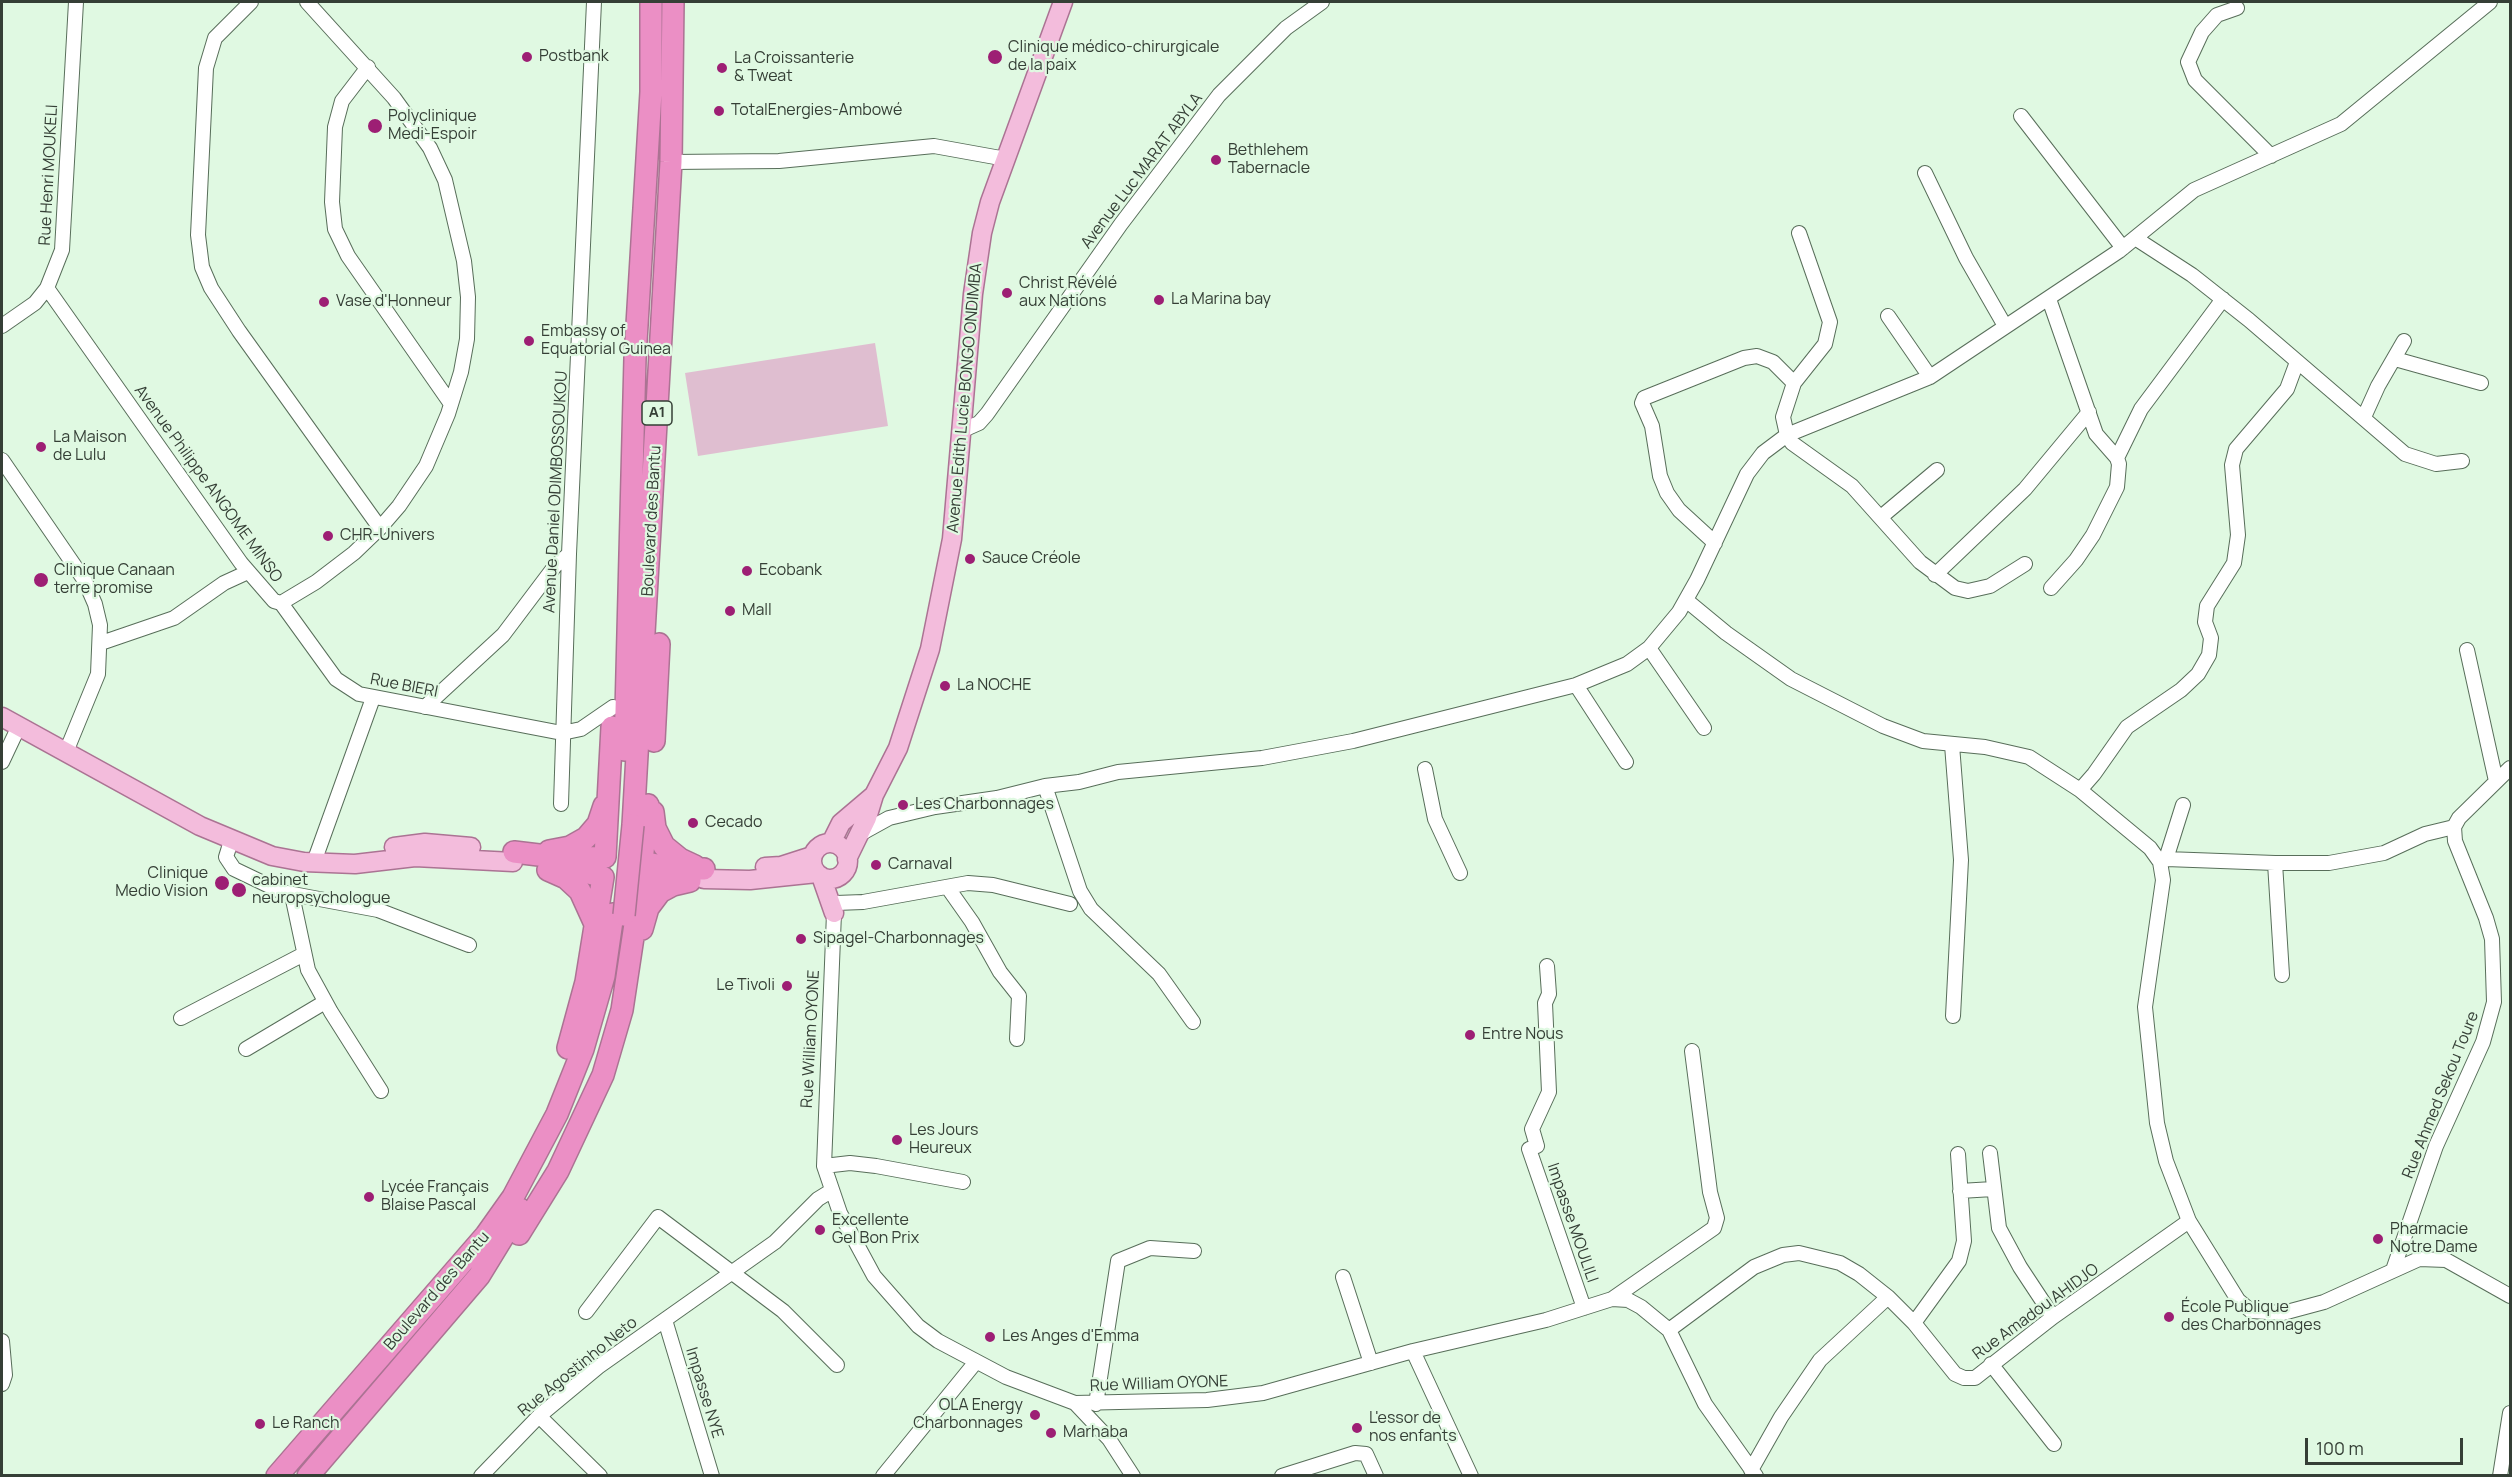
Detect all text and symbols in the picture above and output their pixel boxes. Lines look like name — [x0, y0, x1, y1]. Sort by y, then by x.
place label: Clinique médico-chirurgicale de la paix — [1008, 38, 1219, 76]
place label: Postbank — [539, 47, 609, 67]
marker: Clinique médico-chirurgicale de la paix — [986, 48, 1004, 66]
place label: La Croissanterie & Tweat — [734, 49, 854, 87]
marker: Postbank — [520, 50, 534, 64]
marker: La Croissanterie & Tweat — [715, 61, 729, 75]
street label: Avenue Luc MARAT ABYLA — [1077, 89, 1207, 253]
place label: TotalEnergies-Ambowé — [731, 101, 902, 121]
street label: Rue Henri MOUKELI — [36, 104, 62, 246]
marker: TotalEnergies-Ambowé — [712, 104, 726, 118]
place label: Polyclinique Medi-Espoir — [388, 107, 477, 145]
marker: Polyclinique Medi-Espoir — [366, 117, 384, 135]
place label: Bethlehem Tabernacle — [1228, 141, 1310, 179]
marker: Bethlehem Tabernacle — [1209, 153, 1223, 167]
street label: Avenue Edith Lucie BONGO ONDIMBA — [944, 262, 986, 534]
place label: Christ Révélé aux Nations — [1019, 274, 1117, 312]
marker: Christ Révélé aux Nations — [1000, 286, 1014, 300]
place label: La Marina bay — [1171, 290, 1271, 310]
place label: Vase d'Honneur — [336, 292, 452, 312]
marker: La Marina bay — [1152, 293, 1166, 307]
marker: Vase d'Honneur — [317, 295, 331, 309]
place label: Embassy of Equatorial Guinea — [541, 322, 671, 360]
marker: Embassy of Equatorial Guinea — [522, 334, 536, 348]
street label: Avenue Daniel ODIMBOSSOUKOU — [540, 370, 572, 614]
street label: Avenue Philippe ANGOME MINSO — [130, 382, 286, 586]
road number: A1 — [642, 401, 672, 425]
place label: La Maison de Lulu — [53, 428, 127, 466]
marker: La Maison de Lulu — [34, 440, 48, 454]
street label: Boulevard des Bantu — [638, 445, 666, 597]
place label: CHR-Univers — [340, 526, 435, 546]
marker: CHR-Univers — [321, 529, 335, 543]
place label: Sauce Créole — [982, 549, 1081, 569]
marker: Sauce Créole — [963, 552, 977, 566]
place label: Clinique Canaan terre promise — [54, 561, 175, 599]
place label: Ecobank — [759, 561, 822, 581]
marker: Ecobank — [740, 564, 754, 578]
marker: Clinique Canaan terre promise — [32, 571, 50, 589]
place label: Mall — [742, 601, 772, 621]
marker: Mall — [723, 604, 737, 618]
street label: Rue BIERI — [368, 670, 440, 702]
place label: La NOCHE — [957, 676, 1031, 696]
marker: La NOCHE — [938, 679, 952, 693]
place label: Les Charbonnages — [915, 795, 1054, 815]
marker: Les Charbonnages — [896, 798, 910, 812]
place label: Cecado — [705, 813, 762, 833]
marker: Cecado — [686, 816, 700, 830]
place label: Carnaval — [888, 855, 952, 875]
marker: Carnaval — [869, 858, 883, 872]
place label: Clinique Medio Vision — [115, 864, 208, 902]
place label: cabinet neuropsychologue — [252, 871, 390, 909]
marker: Clinique Medio Vision — [213, 874, 231, 892]
marker: cabinet neuropsychologue — [230, 881, 248, 899]
place label: Sipagel-Charbonnages — [813, 929, 984, 949]
marker: Sipagel-Charbonnages — [794, 932, 808, 946]
street label: Rue William OYONE — [798, 969, 824, 1109]
place label: Le Tivoli — [716, 976, 775, 996]
marker: Le Tivoli — [780, 979, 794, 993]
street label: Rue Ahmed Sekou Toure — [2399, 1009, 2483, 1181]
place label: Entre Nous — [1482, 1025, 1564, 1045]
marker: Entre Nous — [1463, 1028, 1477, 1042]
place label: Les Jours Heureux — [909, 1121, 978, 1159]
marker: Les Jours Heureux — [890, 1133, 904, 1147]
street label: Impasse MOULILI — [1543, 1161, 1601, 1285]
place label: Lycée Français Blaise Pascal — [381, 1178, 489, 1216]
marker: Lycée Français Blaise Pascal — [362, 1190, 376, 1204]
place label: Excellente Gel Bon Prix — [832, 1211, 919, 1249]
place label: Pharmacie Notre Dame — [2390, 1220, 2477, 1258]
marker: Excellente Gel Bon Prix — [813, 1223, 827, 1237]
street label: Boulevard des Bantu — [380, 1228, 494, 1354]
marker: Pharmacie Notre Dame — [2371, 1232, 2385, 1246]
street label: Rue Amadou AHIDJO — [1969, 1260, 2103, 1364]
place label: École Publique des Charbonnages — [2181, 1298, 2321, 1336]
marker: École Publique des Charbonnages — [2162, 1310, 2176, 1324]
street label: Rue Agostinho Neto — [515, 1313, 641, 1421]
place label: Les Anges d'Emma — [1002, 1327, 1139, 1347]
marker: Les Anges d'Emma — [983, 1330, 997, 1344]
street label: Impasse NYE — [681, 1345, 727, 1441]
street label: Rue William OYONE — [1090, 1372, 1228, 1396]
place label: OLA Energy Charbonnages — [913, 1396, 1023, 1434]
marker: OLA Energy Charbonnages — [1028, 1408, 1042, 1422]
place label: L'essor de nos enfants — [1369, 1409, 1457, 1447]
place label: Le Ranch — [272, 1414, 340, 1434]
marker: Le Ranch — [253, 1417, 267, 1431]
marker: L'essor de nos enfants — [1350, 1421, 1364, 1435]
place label: Marhaba — [1063, 1423, 1128, 1443]
marker: Marhaba — [1044, 1426, 1058, 1440]
scale bar — [2308, 1426, 2466, 1464]
text: 100 m — [2316, 1436, 2364, 1460]

